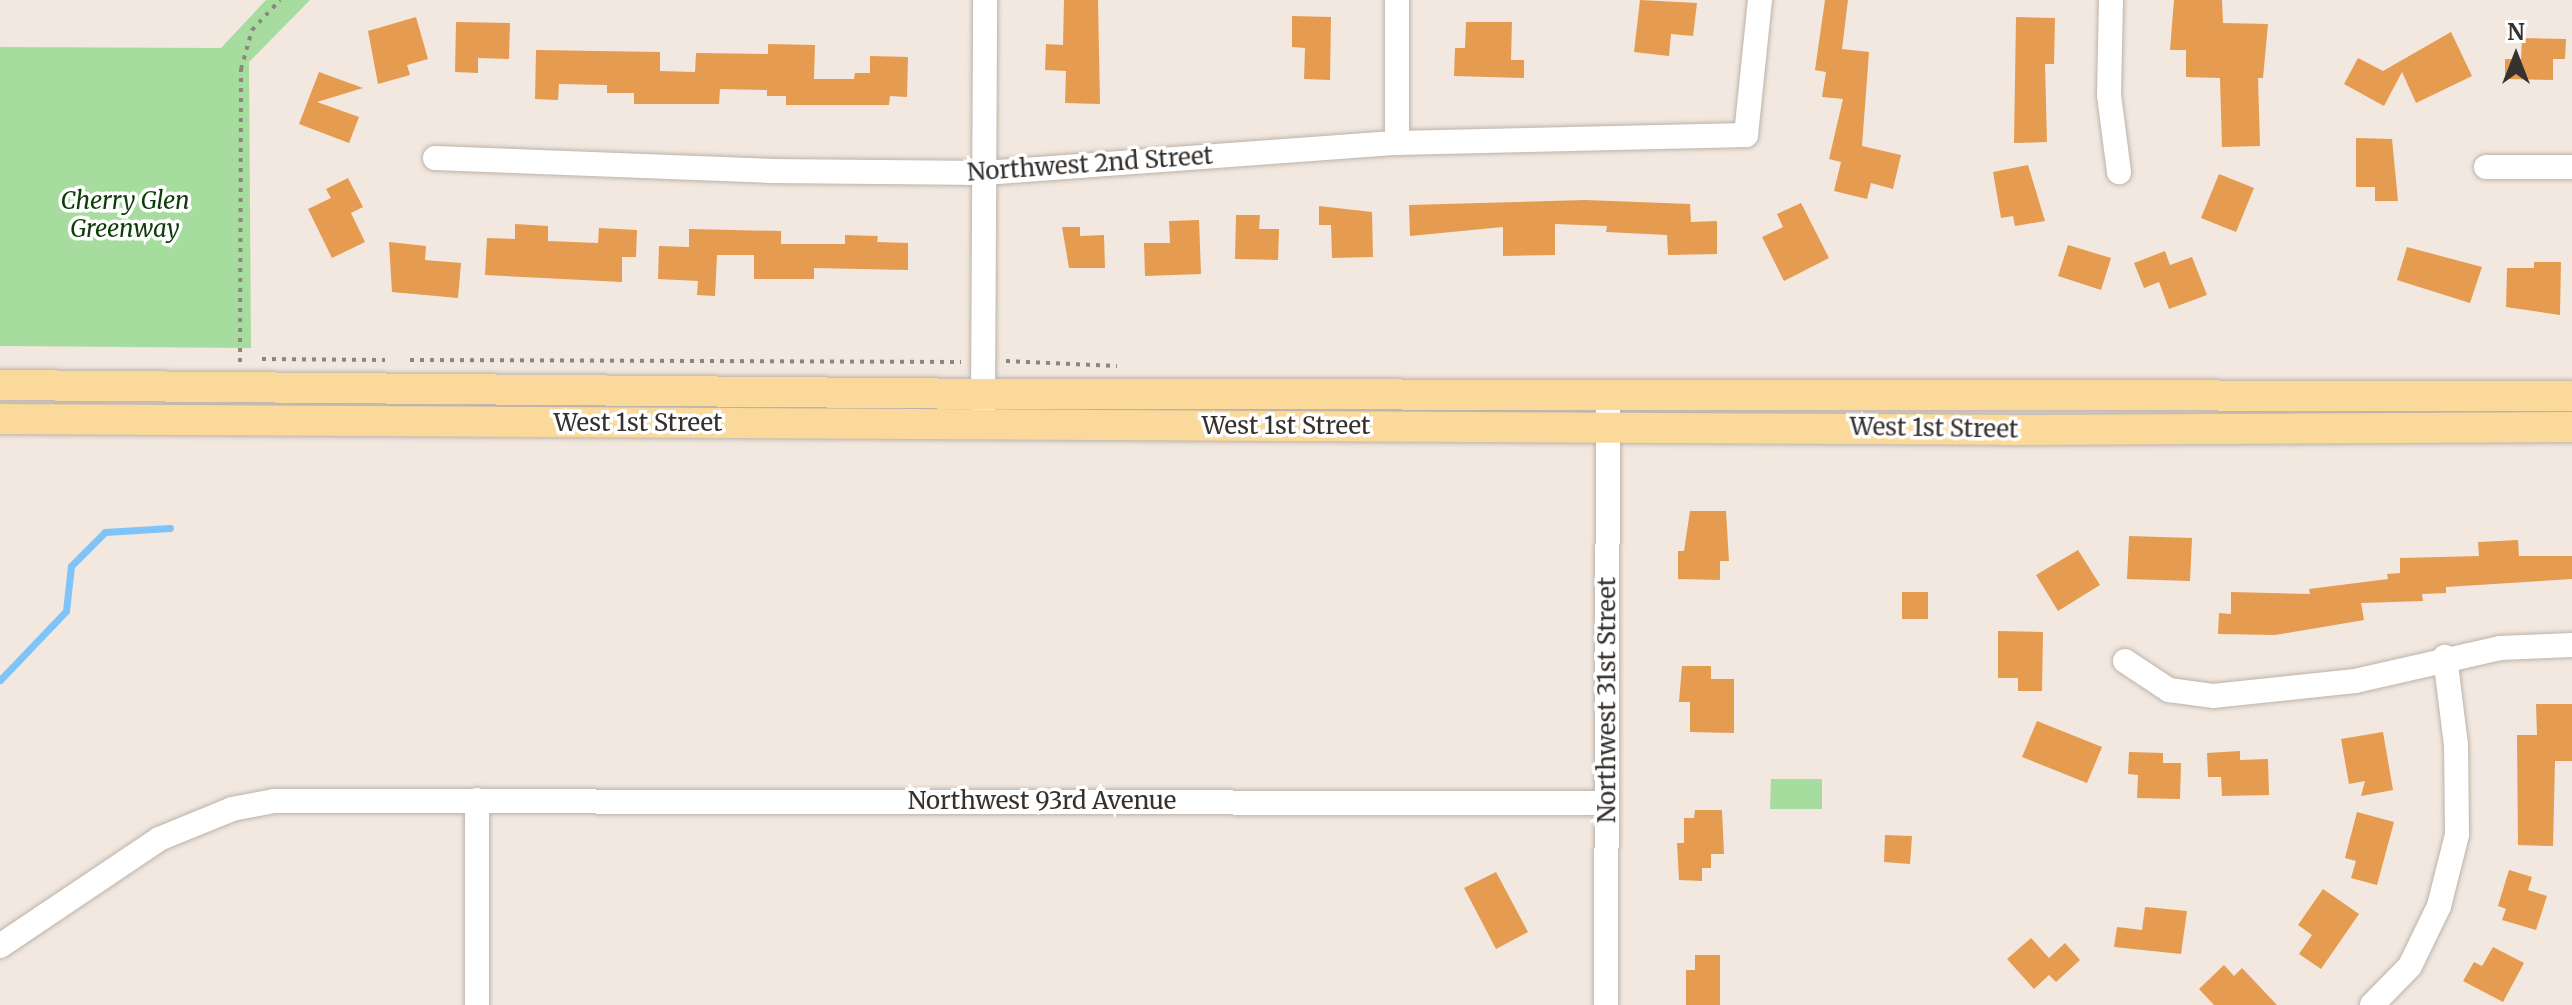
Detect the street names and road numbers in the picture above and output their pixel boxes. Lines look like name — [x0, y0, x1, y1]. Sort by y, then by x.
street label: Northwest 2nd Street — [966, 141, 1214, 187]
street label: West 1st Street — [554, 409, 722, 437]
street label: West 1st Street — [1202, 412, 1370, 440]
street label: West 1st Street — [1849, 412, 2019, 444]
street label: Northwest 31st Street — [1593, 577, 1621, 823]
street label: Northwest 93rd Avenue — [908, 787, 1176, 815]

